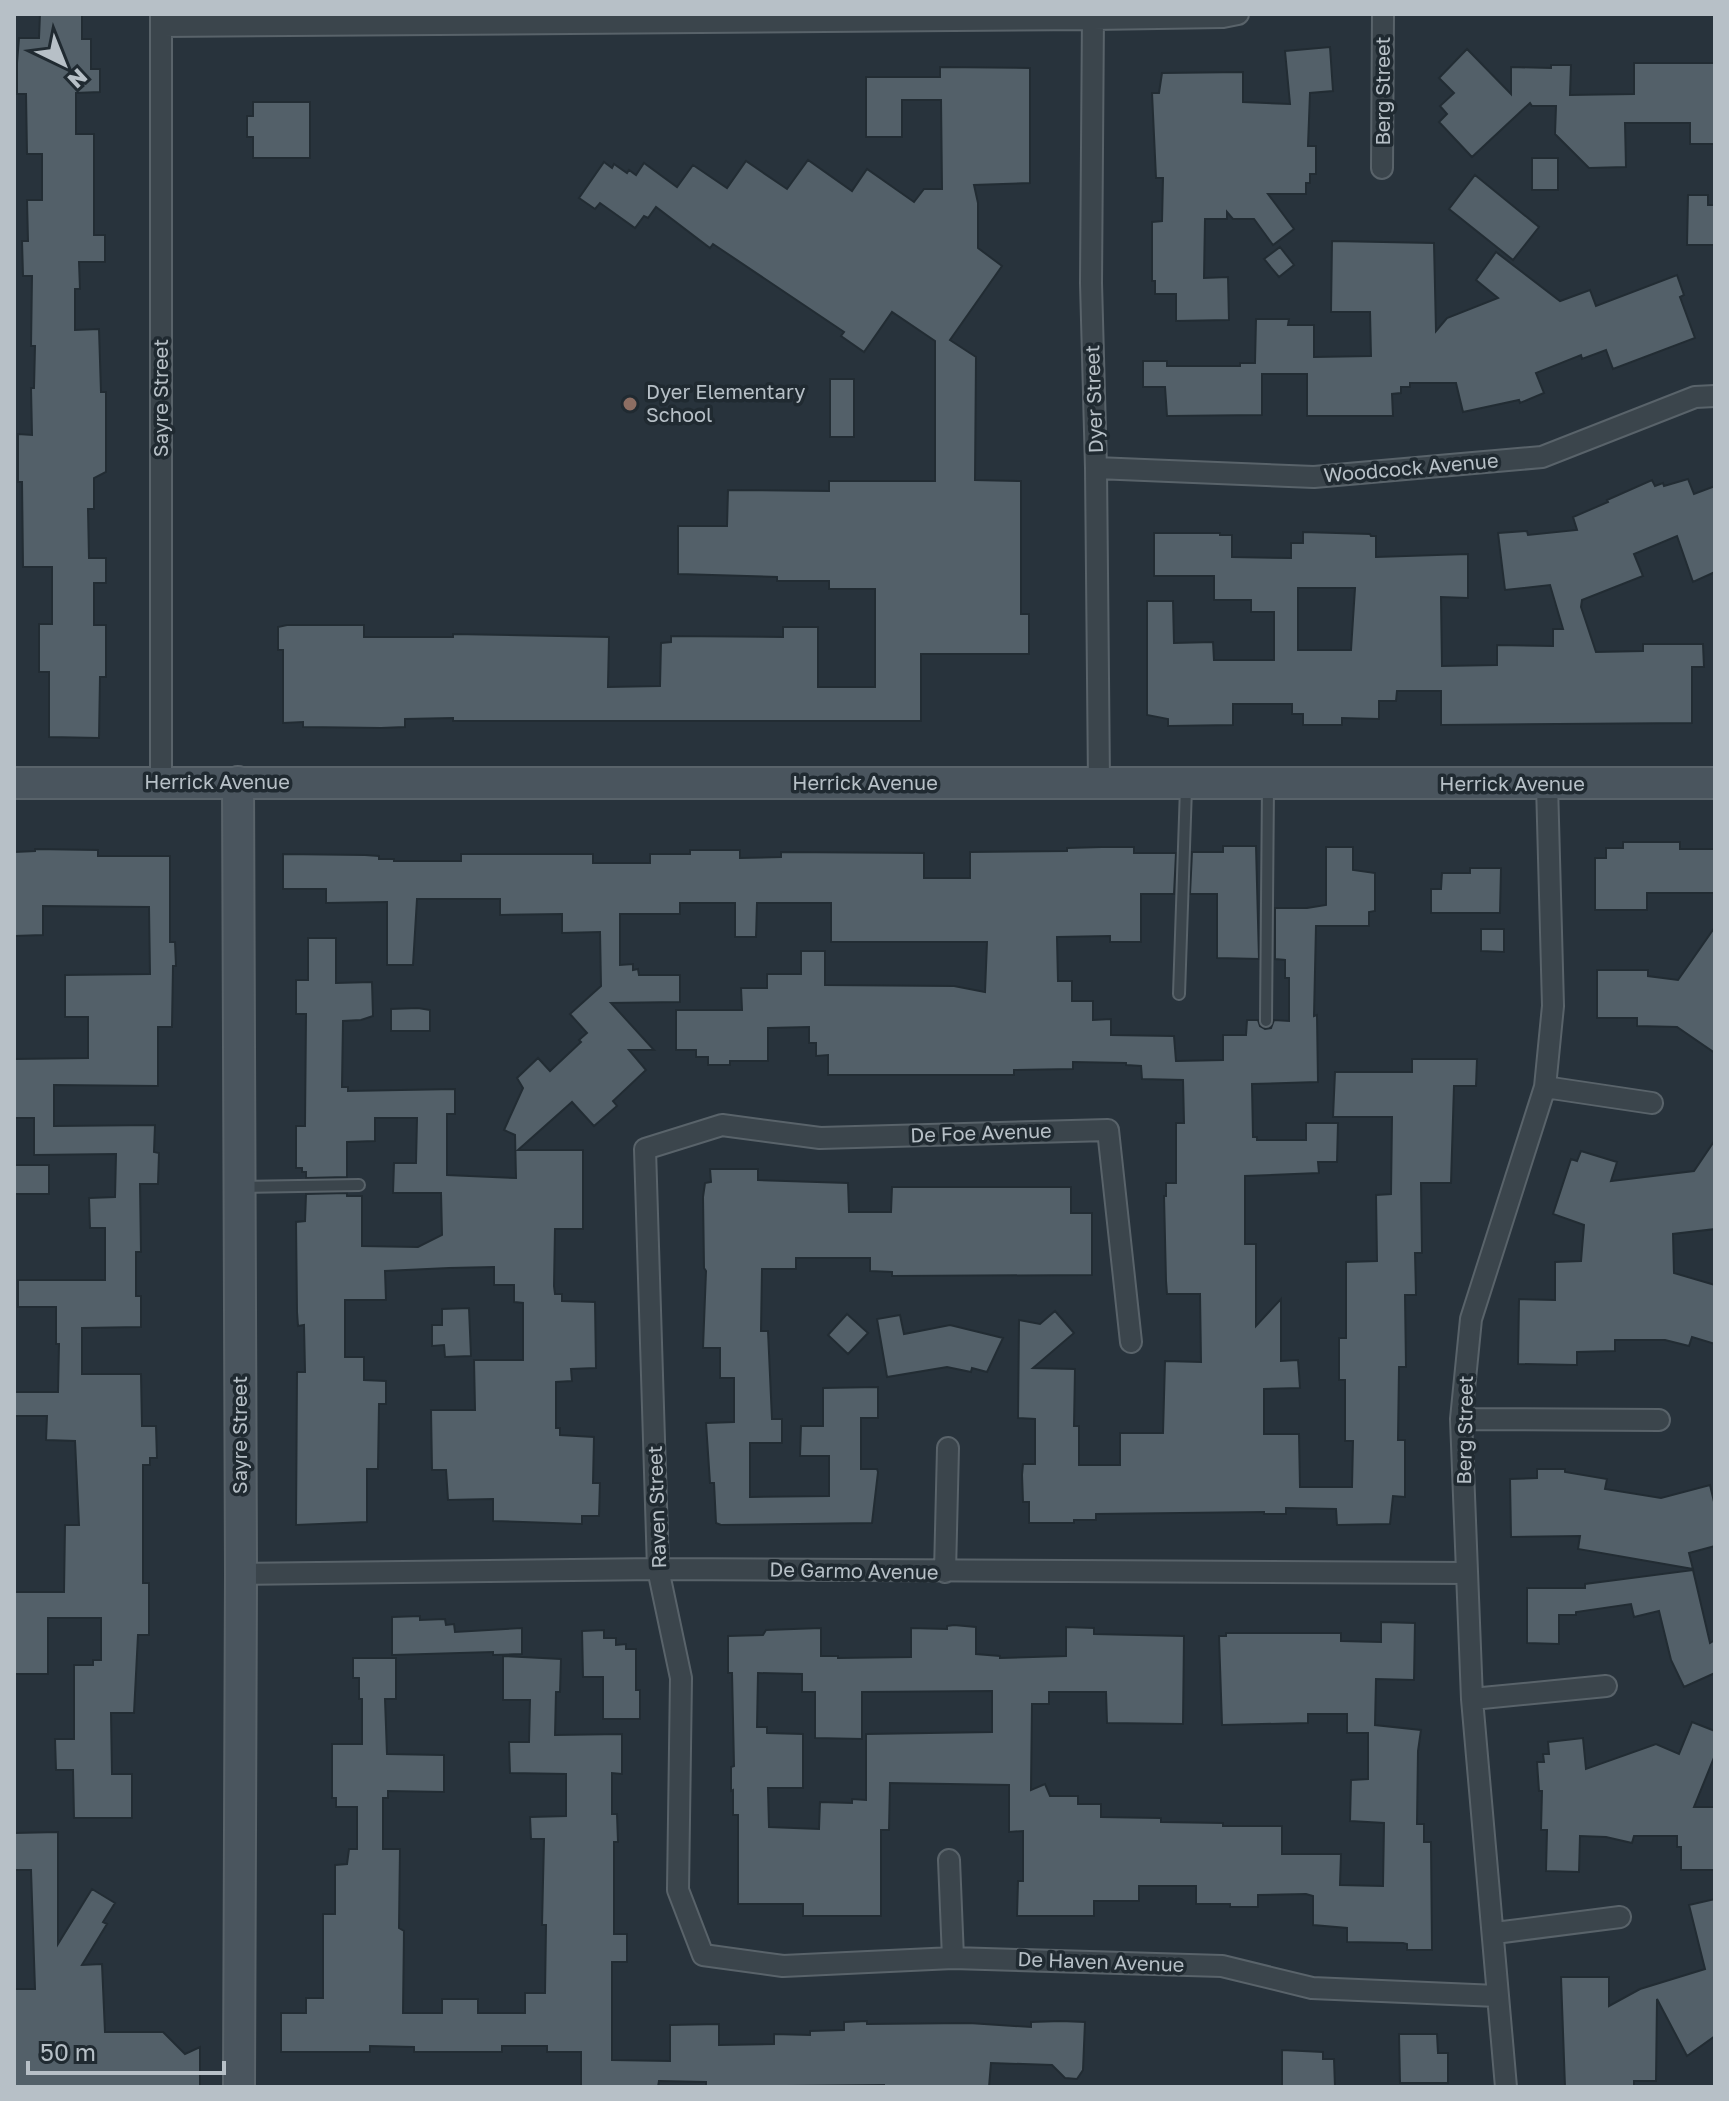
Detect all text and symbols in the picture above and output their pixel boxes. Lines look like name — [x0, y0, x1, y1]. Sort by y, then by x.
north arrow — [24, 24, 104, 104]
street label: Berg Street — [1370, 36, 1394, 146]
text: N — [63, 63, 93, 95]
street label: Sayre Street — [148, 339, 172, 457]
street label: Dyer Street — [1079, 344, 1107, 454]
place label: Dyer Elementary School — [646, 379, 806, 426]
marker: Dyer Elementary School — [621, 395, 639, 413]
street label: Woodcock Avenue — [1322, 447, 1499, 487]
street label: Herrick Avenue — [144, 769, 290, 793]
street label: Herrick Avenue — [792, 770, 938, 794]
street label: Herrick Avenue — [1439, 771, 1585, 795]
street label: De Foe Avenue — [910, 1118, 1052, 1146]
street label: Berg Street — [1451, 1375, 1477, 1485]
street label: Sayre Street — [227, 1376, 251, 1494]
street label: Raven Street — [642, 1445, 670, 1569]
street label: De Garmo Avenue — [769, 1557, 939, 1583]
street label: De Haven Avenue — [1017, 1946, 1185, 1976]
scale bar — [28, 2025, 224, 2075]
text: 50 m — [40, 2037, 96, 2066]

